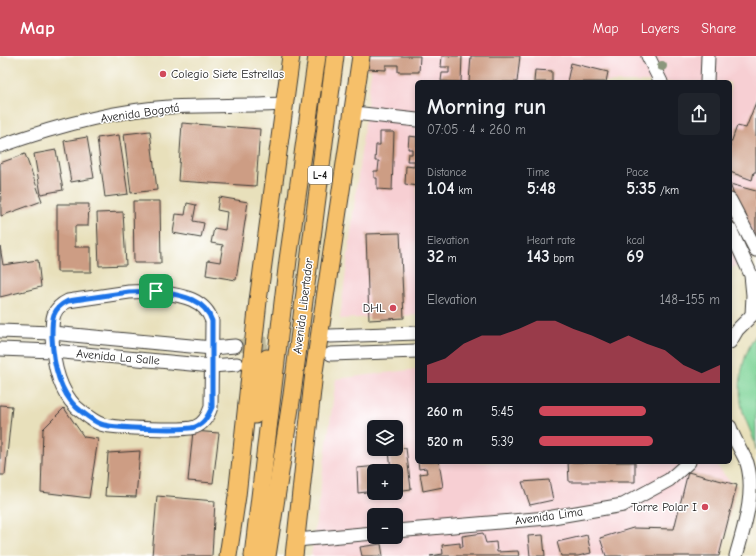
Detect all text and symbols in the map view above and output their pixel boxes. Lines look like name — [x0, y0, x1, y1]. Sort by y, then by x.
text: Map — [20, 17, 55, 39]
text: Map — [592, 20, 619, 37]
text: Layers — [641, 20, 679, 37]
text: Share — [701, 20, 736, 37]
place label: Colegio Siete Estrellas — [171, 67, 284, 81]
marker: Colegio Siete Estrellas — [158, 69, 168, 79]
button: share — [678, 93, 720, 135]
text: Morning run — [427, 94, 546, 120]
street label: Avenida Bogotá — [100, 101, 180, 125]
text: 07:05 · 4 × 260 m — [427, 122, 526, 137]
road number: L-4 — [308, 166, 332, 184]
text: Distance — [427, 166, 466, 179]
text: Time — [527, 166, 550, 179]
text: Pace — [626, 166, 649, 179]
text: 1.04 — [427, 179, 454, 198]
text: 5:48 — [527, 179, 556, 198]
text: 5:35 — [626, 179, 656, 198]
text: km — [454, 184, 473, 197]
text: /km — [656, 184, 679, 197]
text: Elevation — [427, 234, 469, 247]
text: Heart rate — [527, 234, 575, 247]
text: kcal — [626, 234, 645, 247]
text: 32 — [427, 247, 444, 266]
text: 143 — [527, 247, 550, 266]
text: 69 — [626, 247, 644, 266]
text: m — [444, 252, 457, 265]
text: bpm — [550, 252, 574, 265]
street label: Avenida Libertador — [290, 257, 316, 355]
pin — [139, 274, 173, 308]
icon: arrive — [145, 280, 167, 302]
text: Elevation — [427, 292, 477, 307]
text: 148–155 m — [660, 292, 720, 307]
place label: DHL — [363, 301, 385, 315]
marker: DHL — [388, 303, 398, 313]
street label: Avenida La Salle — [76, 346, 160, 368]
text: 260 m — [427, 404, 463, 419]
text: 5:45 — [491, 404, 514, 419]
map controls — [367, 420, 403, 544]
button: layers — [367, 420, 403, 456]
text: 520 m — [427, 434, 463, 449]
text: 5:39 — [491, 434, 514, 449]
button: + — [367, 464, 403, 500]
place label: Torre Polar I — [631, 500, 697, 514]
marker: Torre Polar I — [700, 502, 710, 512]
street label: Avenida Lima — [514, 504, 584, 528]
button: − — [367, 508, 403, 544]

